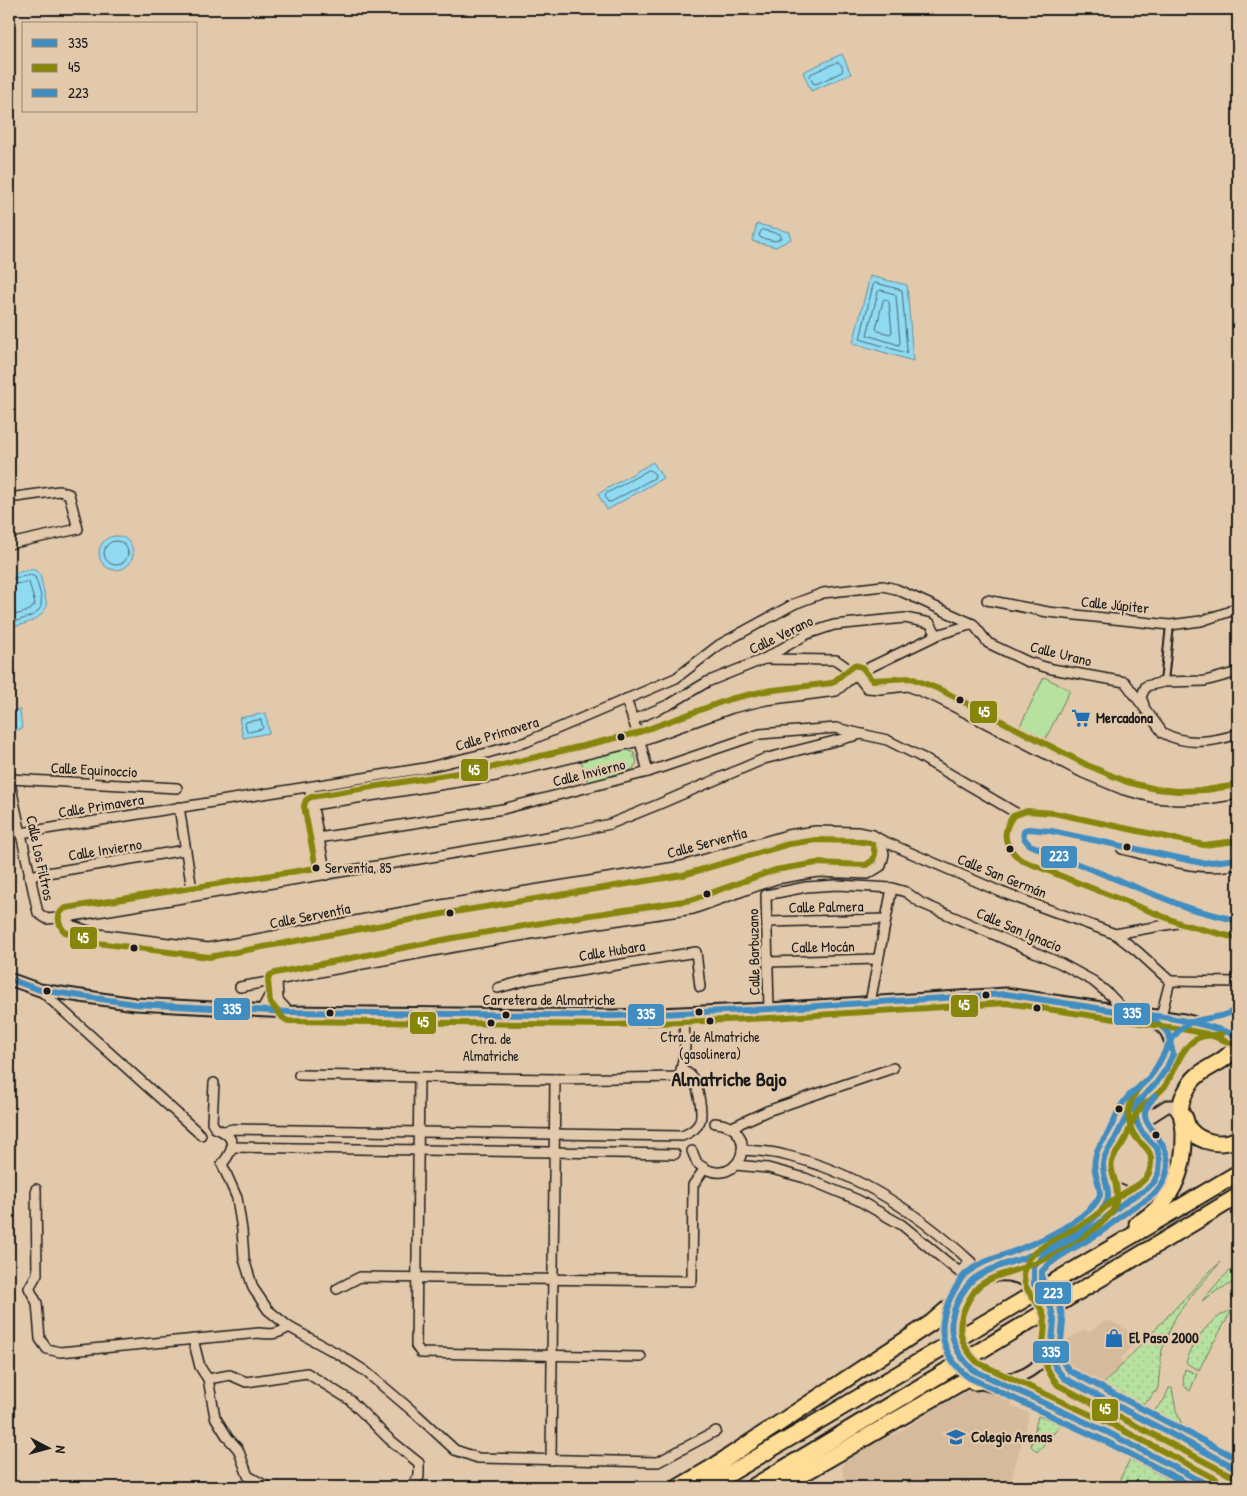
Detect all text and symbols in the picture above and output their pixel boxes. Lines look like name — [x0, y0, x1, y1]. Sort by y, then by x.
legend — [22, 22, 198, 112]
text: 335 — [68, 32, 88, 53]
text: 45 — [68, 56, 81, 77]
text: 223 — [68, 82, 89, 103]
street label: Calle Júpiter — [1080, 590, 1150, 619]
street label: Calle Verano — [745, 610, 816, 659]
street label: Calle Urano — [1028, 636, 1094, 671]
unlabelled marker — [955, 695, 965, 705]
line badge: 45 — [969, 700, 998, 724]
text: 45 — [978, 702, 990, 721]
supermarket icon: Mercadona — [1070, 707, 1092, 729]
place label: Mercadona — [1096, 707, 1153, 728]
street label: Calle Primavera — [453, 711, 541, 756]
unlabelled marker — [616, 732, 626, 742]
street label: Calle Invierno — [550, 753, 627, 792]
street label: Calle Equinoccio — [50, 757, 138, 782]
line badge: 45 — [460, 758, 489, 782]
text: 45 — [468, 760, 480, 779]
street label: Calle Primavera — [57, 788, 145, 823]
street label: Calle Los Filtros — [21, 813, 60, 903]
street label: Calle Serventía — [665, 822, 749, 863]
street label: Calle Invierno — [67, 833, 143, 866]
unlabelled marker — [1122, 842, 1132, 852]
unlabelled marker — [1005, 844, 1015, 854]
line badge: 223 — [1040, 845, 1078, 869]
text: 223 — [1049, 846, 1069, 865]
street label: Calle San Germán — [954, 848, 1050, 903]
place label: Serventía, 85 — [325, 858, 391, 877]
marker: Serventía, 85 — [311, 863, 321, 873]
unlabelled marker — [702, 889, 712, 899]
street label: Calle Palmera — [788, 895, 864, 918]
street label: Calle Serventía — [268, 897, 352, 934]
street label: Calle San Ignacio — [973, 902, 1065, 957]
unlabelled marker — [445, 908, 455, 918]
street label: Calle Barbuzano — [742, 909, 765, 995]
line badge: 45 — [69, 926, 98, 950]
text: 45 — [77, 928, 89, 947]
street label: Calle Hubara — [577, 935, 647, 966]
street label: Calle Mocán — [791, 935, 855, 958]
unlabelled marker — [129, 943, 139, 953]
unlabelled marker — [42, 986, 52, 996]
street label: Carretera de Almatriche — [483, 989, 615, 1010]
unlabelled marker — [981, 990, 991, 1000]
line badge: 45 — [950, 994, 979, 1018]
text: 45 — [958, 995, 970, 1014]
line badge: 335 — [213, 997, 251, 1021]
text: 335 — [223, 999, 241, 1018]
line badge: 335 — [1113, 1002, 1151, 1026]
line badge: 335 — [627, 1003, 665, 1027]
unlabelled marker — [1032, 1003, 1042, 1013]
text: 335 — [1123, 1003, 1141, 1022]
text: 335 — [637, 1004, 655, 1023]
unlabelled marker — [694, 1007, 704, 1017]
unlabelled marker — [325, 1008, 335, 1018]
unlabelled marker — [501, 1010, 511, 1020]
line badge: 45 — [409, 1011, 437, 1035]
text: 45 — [417, 1012, 429, 1031]
marker: Ctra. de Almatriche (gasolinera) — [705, 1016, 715, 1026]
marker: Ctra. de Almatriche — [486, 1018, 496, 1028]
place label: Ctra. de Almatriche (gasolinera) — [660, 1027, 760, 1064]
place label: Ctra. de Almatriche — [463, 1029, 519, 1065]
district label: Almatriche Bajo — [671, 1065, 787, 1092]
unlabelled marker — [1114, 1104, 1124, 1114]
unlabelled marker — [1151, 1130, 1161, 1140]
line badge: 223 — [1034, 1281, 1072, 1305]
text: 223 — [1043, 1283, 1063, 1302]
shop icon: El Paso 2000 — [1103, 1327, 1125, 1349]
place label: El Paso 2000 — [1129, 1327, 1199, 1348]
line badge: 335 — [1032, 1340, 1070, 1364]
text: 335 — [1042, 1342, 1060, 1361]
line badge: 45 — [1091, 1398, 1119, 1422]
text: 45 — [1099, 1399, 1111, 1418]
north arrow — [22, 1424, 72, 1474]
school or university icon: Colegio Arenas — [945, 1426, 967, 1448]
place label: Colegio Arenas — [971, 1426, 1052, 1448]
text: N — [52, 1445, 71, 1455]

